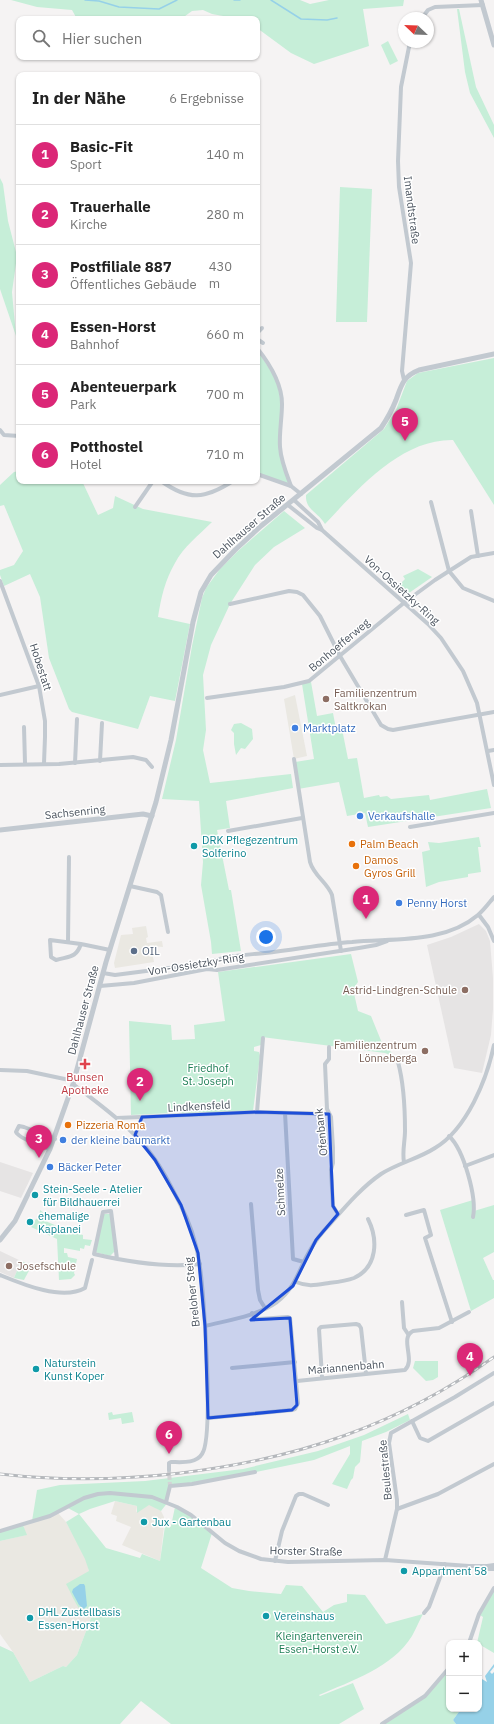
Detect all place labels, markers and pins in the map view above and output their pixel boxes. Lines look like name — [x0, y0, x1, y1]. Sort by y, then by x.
pin: 5 — [392, 408, 418, 441]
place label: Familienzentrum Saltkrokan — [334, 686, 417, 713]
marker: Familienzentrum Saltkrokan — [321, 694, 331, 704]
place label: Marktplatz — [303, 721, 356, 735]
marker: Marktplatz — [290, 723, 300, 733]
place label: Verkaufshalle — [368, 809, 435, 823]
marker: Verkaufshalle — [355, 811, 365, 821]
place label: DRK Pflegezentrum Solferino — [202, 833, 298, 860]
place label: Palm Beach — [360, 837, 419, 851]
marker: Palm Beach — [347, 839, 357, 849]
marker: DRK Pflegezentrum Solferino — [189, 841, 199, 851]
place label: Damos Gyros Grill — [364, 853, 416, 880]
marker: Damos Gyros Grill — [351, 861, 361, 871]
pin: 1 — [353, 886, 379, 919]
place label: Penny Horst — [407, 896, 467, 910]
marker: Penny Horst — [394, 898, 404, 908]
place label: OIL — [142, 944, 160, 958]
marker: OIL — [129, 946, 139, 956]
place label: Astrid-Lindgren-Schule — [343, 983, 457, 997]
marker: Astrid-Lindgren-Schule — [460, 985, 470, 995]
place label: Familienzentrum Lönneberga — [334, 1038, 417, 1065]
marker: Familienzentrum Lönneberga — [420, 1046, 430, 1056]
marker: Bunsen Apotheke — [80, 1059, 90, 1069]
pin: 2 — [127, 1068, 153, 1101]
place label: Bunsen Apotheke — [61, 1070, 109, 1097]
place label: Pizzeria Roma — [76, 1118, 145, 1132]
marker: Pizzeria Roma — [63, 1120, 73, 1130]
pin: 3 — [26, 1125, 52, 1158]
place label: der kleine baumarkt — [71, 1133, 170, 1147]
marker: der kleine baumarkt — [58, 1135, 68, 1145]
place label: Bäcker Peter — [58, 1160, 121, 1174]
marker: Bäcker Peter — [45, 1162, 55, 1172]
place label: Stein-Seele - Atelier für Bildhauerrei — [43, 1182, 142, 1209]
marker: Stein-Seele - Atelier für Bildhauerrei — [30, 1190, 40, 1200]
place label: ehemalige Kaplanei — [38, 1209, 89, 1236]
marker: ehemalige Kaplanei — [25, 1217, 35, 1227]
place label: Josefschule — [17, 1259, 76, 1273]
marker: Josefschule — [4, 1261, 14, 1271]
pin: 4 — [457, 1343, 483, 1376]
place label: Naturstein Kunst Koper — [44, 1356, 104, 1383]
marker: Naturstein Kunst Koper — [31, 1364, 41, 1374]
pin: 6 — [156, 1421, 182, 1454]
place label: Jux - Gartenbau — [152, 1515, 231, 1529]
marker: Jux - Gartenbau — [139, 1517, 149, 1527]
place label: Appartment 58 — [412, 1564, 487, 1578]
marker: Appartment 58 — [399, 1566, 409, 1576]
place label: DHL Zustellbasis Essen-Horst — [38, 1605, 121, 1632]
place label: Vereinshaus — [274, 1609, 335, 1623]
marker: Vereinshaus — [261, 1611, 271, 1621]
marker: DHL Zustellbasis Essen-Horst — [25, 1613, 35, 1623]

